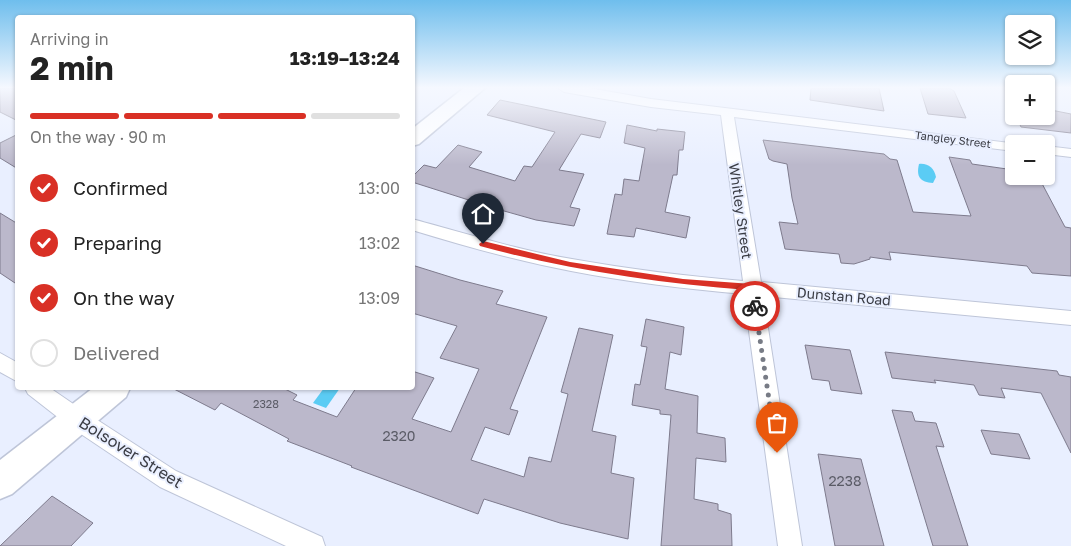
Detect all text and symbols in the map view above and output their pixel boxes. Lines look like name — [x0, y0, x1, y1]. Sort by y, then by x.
map controls — [1005, 15, 1055, 185]
button: layers — [1005, 15, 1055, 65]
text: Arriving in — [30, 29, 109, 49]
text: 13:19–13:24 — [290, 46, 400, 69]
text: 2 min — [30, 49, 114, 87]
button: + — [1005, 75, 1055, 125]
text: On the way · 90 m — [30, 127, 166, 147]
street label: Tangley Street — [914, 128, 992, 150]
button: − — [1005, 135, 1055, 185]
street label: Whitley Street — [726, 162, 756, 260]
icon: check — [30, 174, 58, 202]
text: Confirmed — [73, 176, 168, 199]
text: 13:00 — [358, 178, 400, 198]
pin — [462, 193, 504, 244]
icon: home — [469, 200, 497, 228]
icon: check — [30, 229, 58, 257]
text: Preparing — [73, 231, 162, 254]
text: 13:02 — [359, 233, 400, 253]
courier — [730, 281, 780, 331]
street label: Dunstan Road — [796, 283, 892, 309]
icon: check — [30, 284, 58, 312]
text: On the way — [73, 286, 175, 309]
text: 13:09 — [358, 288, 400, 308]
icon: bike — [741, 292, 769, 320]
text: Delivered — [73, 341, 160, 364]
house number: 2328 — [253, 397, 279, 410]
pin — [756, 402, 798, 453]
icon: bag — [763, 409, 791, 437]
street label: Bolsover Street — [75, 412, 187, 492]
house number: 2320 — [382, 427, 416, 444]
house number: 2238 — [829, 472, 861, 489]

